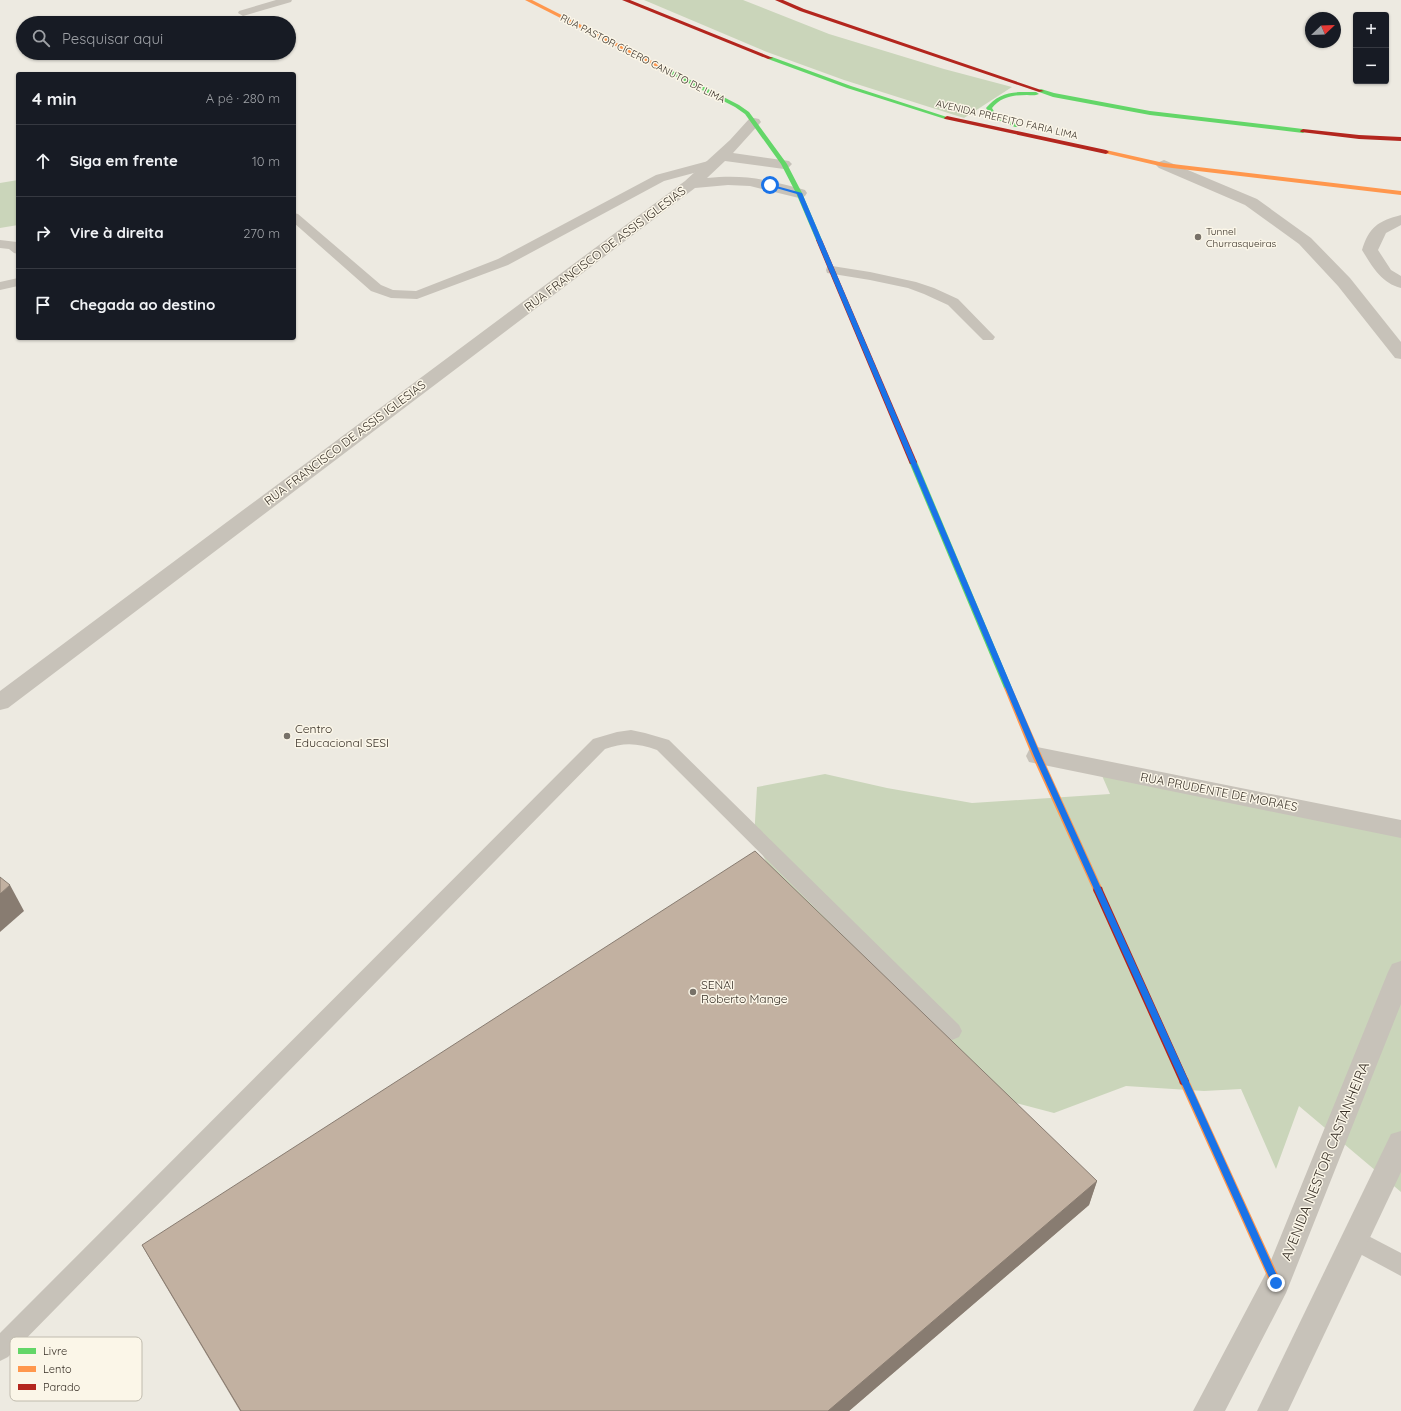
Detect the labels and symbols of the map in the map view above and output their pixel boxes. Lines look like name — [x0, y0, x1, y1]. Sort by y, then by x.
street label: RUA PASTOR CÍCERO CANUTO DE LIMA — [558, 11, 728, 106]
north arrow — [1305, 12, 1341, 48]
street label: AVENIDA PREFEITO FARIA LIMA — [935, 97, 1080, 142]
route start — [761, 176, 779, 194]
street label: RUA FRANCISCO DE ASSIS IGLESIAS — [521, 183, 689, 314]
place label: Tunnel Churrasqueiras — [1206, 225, 1277, 250]
marker: Tunnel Churrasqueiras — [1193, 232, 1203, 242]
street label: RUA FRANCISCO DE ASSIS IGLESIAS — [261, 377, 429, 508]
place label: Centro Educacional SESI — [295, 721, 389, 750]
marker: Centro Educacional SESI — [282, 731, 292, 741]
street label: RUA PRUDENTE DE MORAES — [1139, 769, 1299, 814]
place label: SENAI Roberto Mange — [701, 977, 788, 1006]
marker: SENAI Roberto Mange — [688, 987, 698, 997]
street label: AVENIDA NESTOR CASTANHEIRA — [1277, 1059, 1373, 1263]
route end — [1267, 1274, 1285, 1292]
legend — [10, 1337, 142, 1401]
text: Livre — [43, 1344, 67, 1358]
text: Lento — [43, 1362, 72, 1376]
text: Parado — [43, 1380, 81, 1394]

